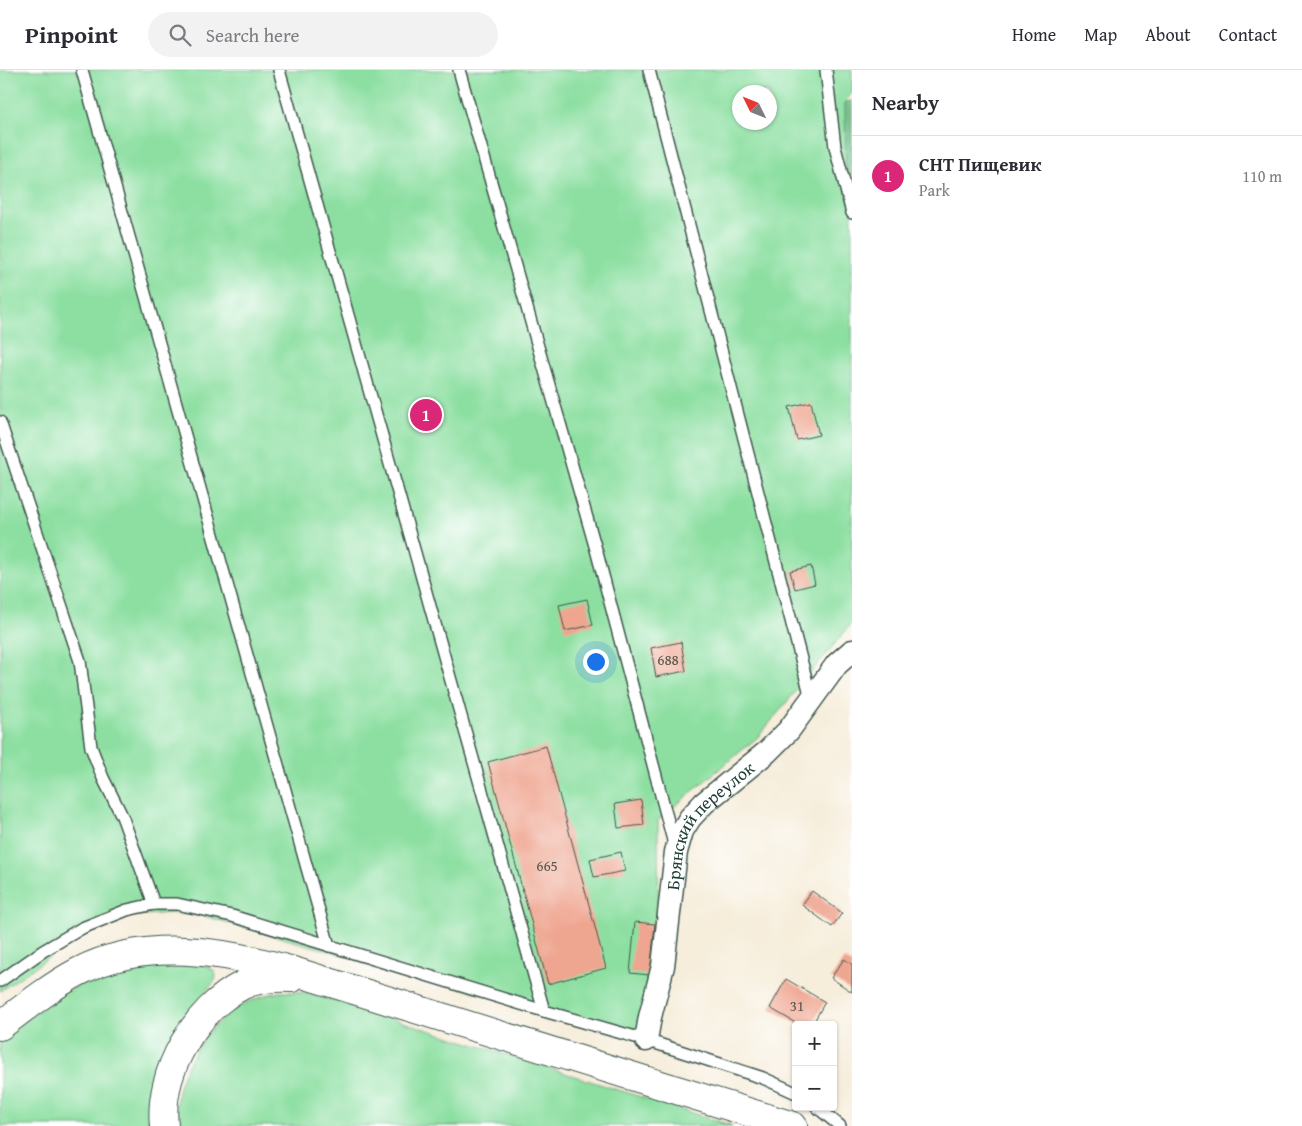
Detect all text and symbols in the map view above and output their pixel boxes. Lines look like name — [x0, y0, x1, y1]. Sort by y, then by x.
search box — [148, 12, 498, 57]
text: Pinpoint — [25, 17, 118, 52]
icon: search — [166, 21, 194, 49]
text: Search here — [206, 21, 299, 49]
text: Home — [1012, 21, 1056, 48]
text: Map — [1084, 21, 1117, 48]
text: About — [1145, 21, 1191, 48]
text: Contact — [1219, 21, 1277, 48]
north arrow — [732, 85, 777, 130]
text: Nearby — [872, 87, 939, 118]
text: СНТ Пищевик — [919, 150, 1041, 178]
text: 1 — [884, 164, 892, 188]
text: 110 m — [1242, 164, 1282, 188]
text: Park — [919, 178, 950, 202]
pin: 1 — [410, 396, 442, 434]
your location — [583, 649, 609, 675]
house number: 688 — [657, 649, 679, 670]
street label: Брянский переулок — [658, 754, 760, 891]
house number: 665 — [536, 855, 558, 876]
house number: 31 — [790, 995, 804, 1016]
map controls — [792, 1021, 837, 1111]
button: + — [792, 1021, 837, 1066]
button: − — [792, 1066, 837, 1111]

